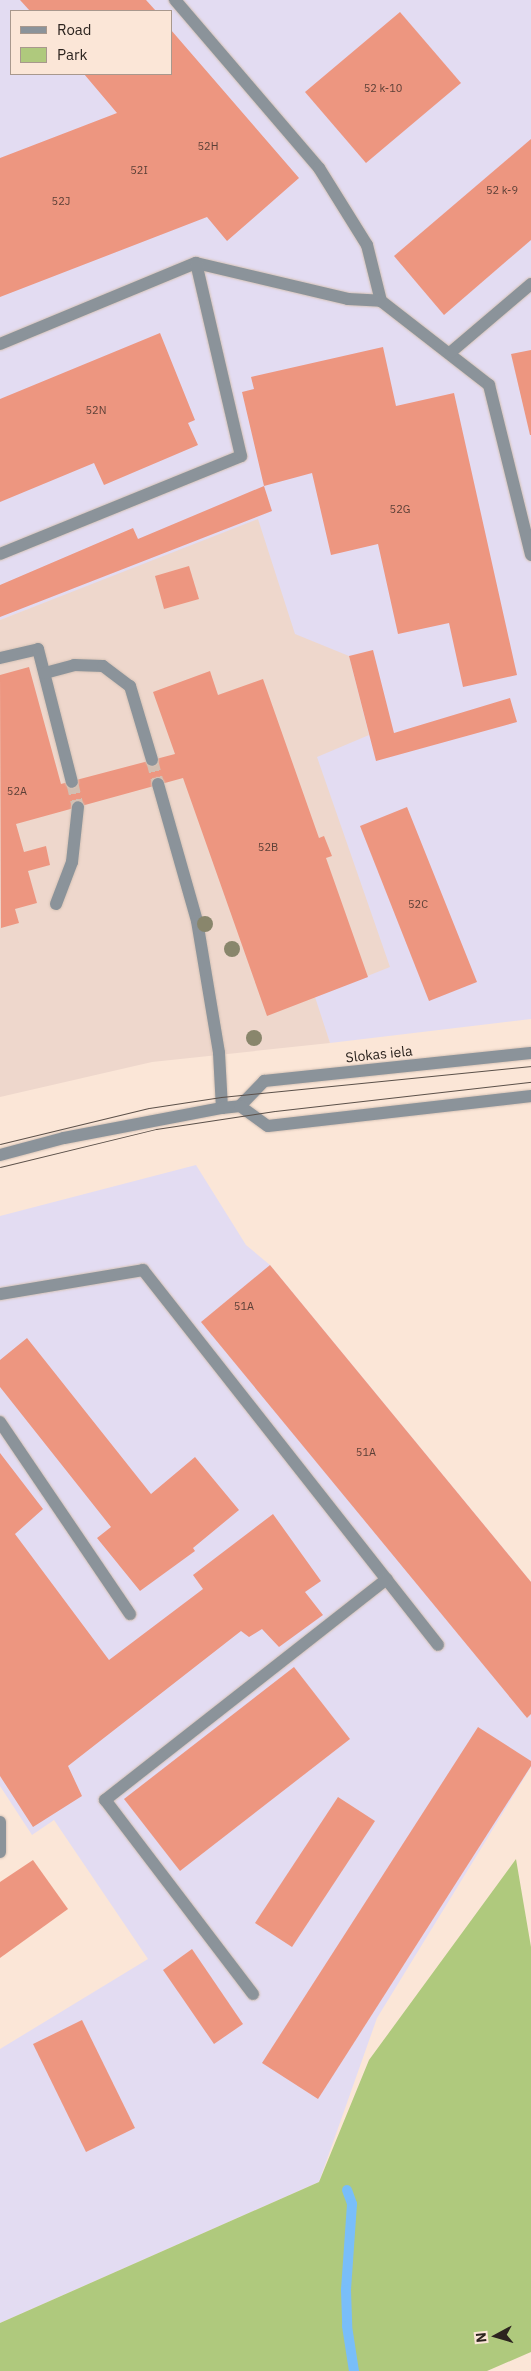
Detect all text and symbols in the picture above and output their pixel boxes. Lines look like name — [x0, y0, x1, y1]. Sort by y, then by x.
legend — [10, 10, 172, 75]
text: Road — [57, 20, 92, 39]
text: Park — [57, 45, 87, 64]
house number: 52 k-10 — [364, 81, 402, 95]
house number: 52H — [198, 139, 218, 153]
house number: 52I — [130, 163, 148, 177]
house number: 52 k-9 — [486, 183, 518, 197]
house number: 52J — [52, 194, 70, 208]
house number: 52N — [86, 403, 106, 417]
house number: 52G — [390, 502, 410, 516]
house number: 52A — [7, 784, 27, 798]
house number: 52B — [258, 840, 278, 854]
house number: 52C — [408, 897, 428, 911]
street label: Slokas iela — [345, 1042, 413, 1066]
house number: 51A — [234, 1299, 254, 1313]
house number: 51A — [356, 1445, 376, 1459]
north arrow — [471, 2311, 521, 2361]
text: N — [472, 2332, 491, 2344]

